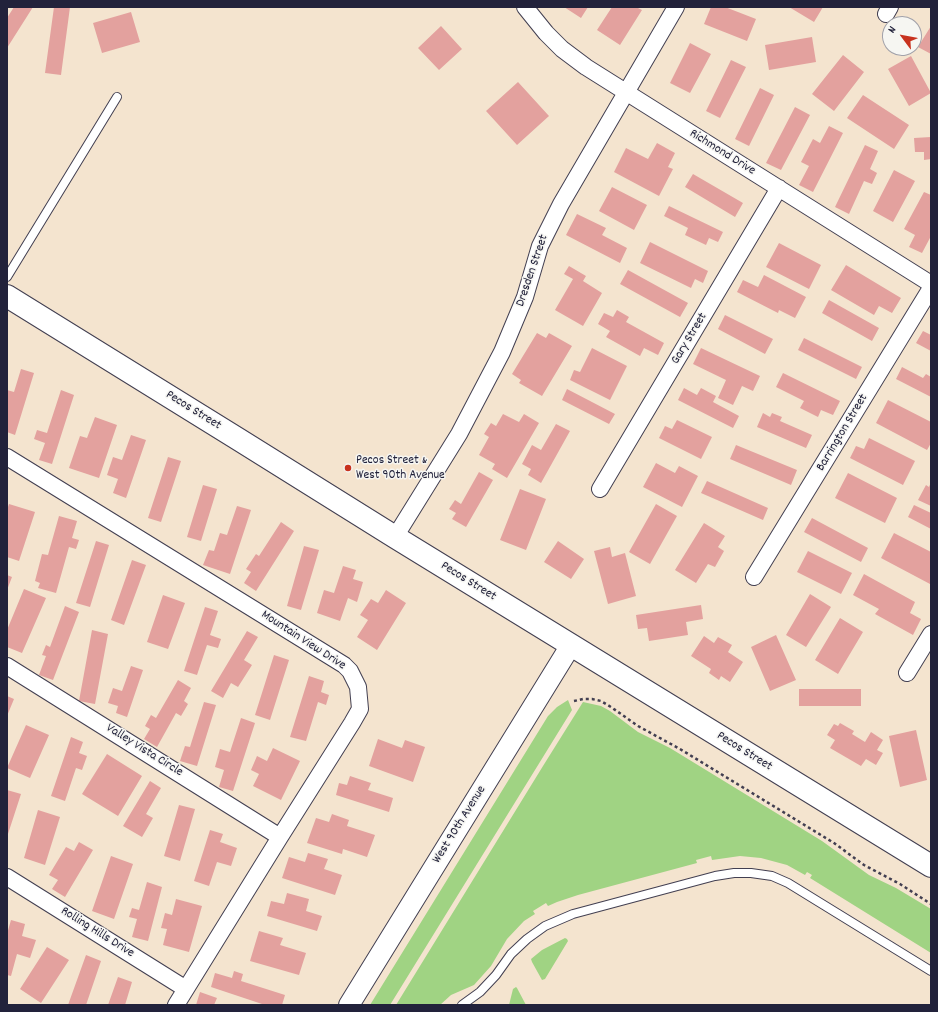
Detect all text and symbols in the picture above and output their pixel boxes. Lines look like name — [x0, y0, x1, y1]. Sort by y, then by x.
north arrow — [882, 16, 922, 56]
text: N — [884, 24, 901, 37]
street label: Richmond Drive — [686, 127, 758, 179]
street label: Dresden Street — [513, 233, 553, 309]
street label: Gary Street — [669, 310, 711, 368]
street label: Pecos Street — [162, 388, 224, 434]
street label: Barrington Street — [814, 392, 872, 474]
place label: Pecos Street & West 90th Avenue — [356, 453, 445, 484]
marker: Pecos Street & West 90th Avenue — [343, 463, 353, 473]
street label: Pecos Street — [437, 559, 499, 605]
street label: Mountain View Drive — [258, 608, 348, 674]
street label: Valley Vista Circle — [102, 721, 186, 781]
street label: Pecos Street — [713, 729, 775, 775]
street label: West 90th Avenue — [430, 783, 490, 867]
street label: Rolling Hills Drive — [57, 904, 137, 962]

